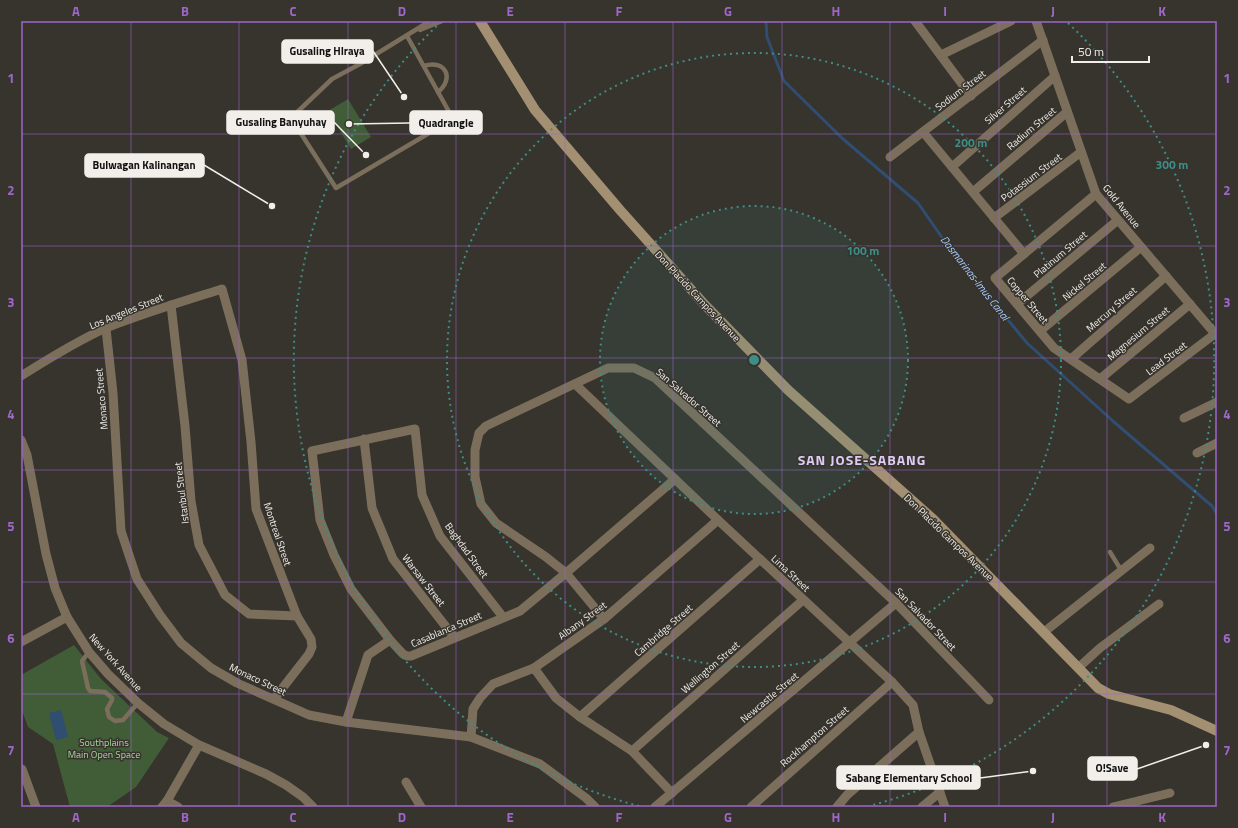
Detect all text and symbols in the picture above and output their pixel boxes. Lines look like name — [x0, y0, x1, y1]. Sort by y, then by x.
text: A — [72, 1, 80, 21]
text: B — [181, 1, 189, 21]
text: C — [289, 1, 297, 21]
text: D — [398, 1, 406, 21]
text: E — [506, 1, 514, 21]
text: F — [616, 1, 623, 21]
text: G — [724, 1, 732, 21]
text: H — [832, 1, 840, 21]
text: I — [943, 1, 947, 21]
text: J — [1051, 1, 1055, 21]
text: K — [1158, 1, 1166, 21]
scale bar — [1072, 38, 1149, 64]
callout: Gusaling HIraya — [282, 40, 373, 63]
text: 50 m — [1078, 42, 1104, 61]
text: Gusaling HIraya — [289, 43, 365, 59]
street label: Sodium Street — [932, 66, 989, 114]
text: 1 — [7, 68, 15, 88]
text: 1 — [1223, 68, 1231, 88]
street label: Silver Street — [981, 83, 1030, 128]
street label: Radium Street — [1003, 103, 1060, 154]
callout: Gusaling Banyuhay — [227, 111, 334, 134]
callout: Quadrangle — [410, 111, 482, 134]
text: Gusaling Banyuhay — [236, 114, 327, 130]
text: Quadrangle — [418, 115, 474, 131]
text: 200 m — [955, 133, 987, 152]
street label: Potassium Street — [998, 149, 1065, 205]
callout: Bulwagan Kalinangan — [85, 154, 204, 177]
text: 300 m — [1156, 155, 1188, 174]
text: Bulwagan Kalinangan — [92, 157, 196, 173]
text: 2 — [7, 180, 15, 200]
text: 2 — [1223, 180, 1231, 200]
street label: Gold Avenue — [1099, 181, 1144, 231]
street label: Platinum Street — [1030, 227, 1091, 281]
water label: Dasmarinas-Imus Canal — [937, 232, 1014, 325]
text: 100 m — [847, 241, 879, 260]
street label: Don Placido Campos Avenue — [651, 248, 744, 345]
street label: Nickel Street — [1059, 258, 1110, 304]
street label: Copper Street — [1003, 273, 1052, 328]
street label: Mercury Street — [1083, 283, 1140, 336]
street label: Los Angeles Street — [87, 290, 166, 333]
text: 3 — [7, 292, 15, 312]
text: 3 — [1223, 292, 1231, 312]
street label: Magnesium Street — [1104, 302, 1173, 364]
street label: Lead Street — [1143, 338, 1190, 379]
centre of rings — [747, 353, 761, 367]
street label: San Salvador Street — [653, 365, 725, 430]
street label: Monaco Street — [91, 367, 112, 430]
text: 4 — [7, 404, 15, 424]
text: 4 — [1223, 404, 1231, 424]
district label: SAN JOSE-SABANG — [798, 449, 926, 470]
street label: Istanbul Street — [170, 461, 193, 525]
street label: Don Placido Campos Avenue — [901, 491, 997, 584]
street label: Montreal Street — [260, 500, 296, 568]
text: 5 — [7, 516, 15, 536]
text: 5 — [1223, 516, 1231, 536]
street label: Baghdad Street — [441, 519, 492, 581]
street label: Warsaw Street — [398, 551, 449, 610]
street label: Lima Street — [768, 551, 814, 596]
street label: San Salvador Street — [892, 584, 960, 655]
street label: Albany Street — [555, 597, 610, 643]
street label: Cambridge Street — [631, 600, 696, 660]
street label: Casablanca Street — [409, 608, 484, 651]
text: 6 — [7, 628, 15, 648]
text: 6 — [1223, 628, 1231, 648]
street label: New York Avenue — [86, 630, 146, 695]
street label: Wellington Street — [678, 637, 743, 697]
street label: Monaco Street — [227, 660, 289, 699]
street label: Newcastle Street — [737, 668, 802, 726]
street label: Rockhampton Street — [777, 702, 852, 770]
park label: Southplains Main Open Space — [68, 735, 140, 762]
text: 7 — [7, 740, 15, 760]
text: 7 — [1223, 740, 1231, 760]
callout: O!Save — [1088, 757, 1137, 780]
text: O!Save — [1096, 760, 1129, 776]
callout: Sabang Elementary School — [837, 766, 980, 789]
text: Sabang Elementary School — [846, 770, 972, 786]
text: A — [72, 807, 80, 827]
text: B — [181, 807, 189, 827]
text: C — [289, 807, 297, 827]
text: D — [398, 807, 406, 827]
text: E — [506, 807, 514, 827]
text: F — [616, 807, 623, 827]
text: G — [724, 807, 732, 827]
text: H — [832, 807, 840, 827]
text: I — [943, 807, 947, 827]
text: J — [1051, 807, 1055, 827]
text: K — [1158, 807, 1166, 827]

